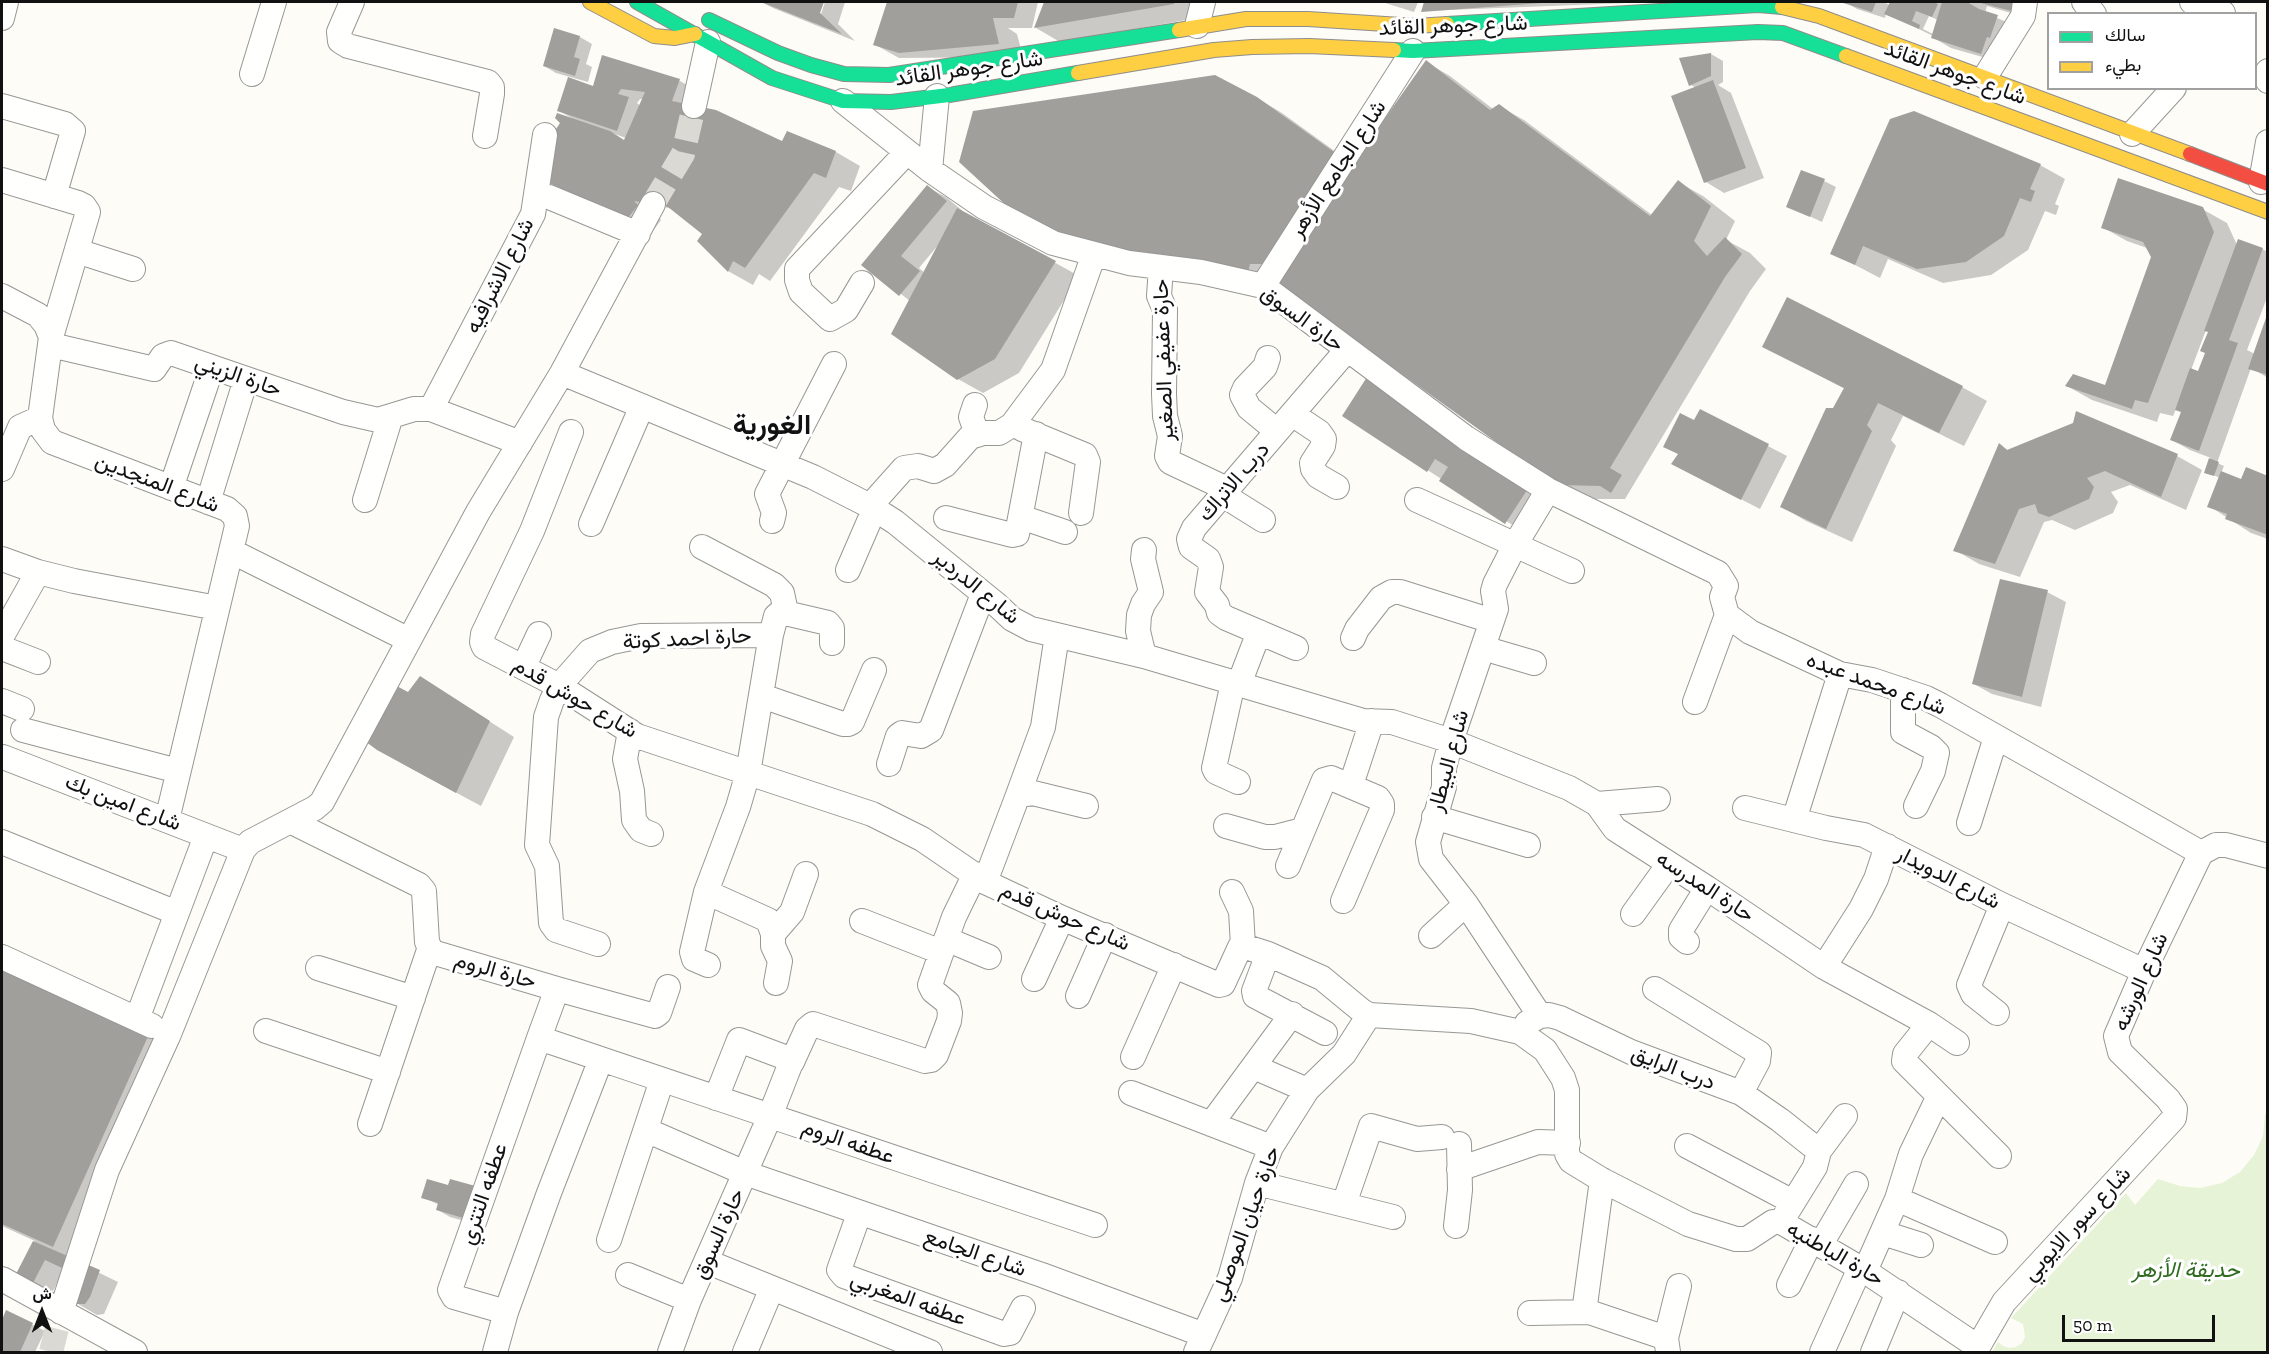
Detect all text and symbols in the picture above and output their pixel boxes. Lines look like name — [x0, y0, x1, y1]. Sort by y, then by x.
street label: شارع جوهر القائد — [1378, 10, 1528, 42]
legend — [2047, 12, 2257, 90]
text: سالك — [2105, 24, 2145, 46]
street label: شارع جوهر القائد — [1880, 35, 2030, 111]
street label: شارع جوهر القائد — [893, 46, 1045, 92]
text: بطيء — [2105, 54, 2141, 76]
street label: شارع الجامع الأزهر — [1284, 95, 1392, 243]
street label: شارع الاشرافيه — [460, 214, 540, 338]
street label: حارة عفيفي الصغير — [1148, 278, 1180, 442]
street label: حارة السوق — [1255, 280, 1349, 358]
street label: حارة الزيني — [191, 349, 285, 403]
district label: الغورية — [733, 409, 811, 443]
street label: درب الاتراك — [1192, 437, 1276, 527]
street label: شارع المنجدين — [91, 447, 223, 519]
street label: شارع الدردير — [927, 544, 1025, 630]
street label: حارة احمد كوتة — [622, 622, 752, 656]
street label: شارع محمد عبده — [1803, 647, 1949, 721]
street label: شارع حوش قدم — [508, 652, 642, 744]
street label: شارع البيطار — [1423, 707, 1475, 815]
street label: شارع امين بك — [61, 769, 185, 837]
street label: شارع الدويدار — [1892, 841, 2004, 915]
street label: حارة المدرسه — [1651, 845, 1759, 929]
street label: شارع حوش قدم — [996, 877, 1134, 957]
street label: شارع الورشه — [2108, 929, 2174, 1035]
street label: حارة الروم — [451, 947, 539, 995]
street label: درب الرايق — [1627, 1040, 1719, 1096]
street label: عطفه الروم — [798, 1114, 898, 1170]
street label: عطفه التتري — [454, 1140, 514, 1248]
street label: حارة حيان الموصلي — [1206, 1143, 1286, 1305]
street label: شارع سور الايوبي — [2017, 1161, 2137, 1287]
street label: حارة السوق — [687, 1185, 751, 1283]
street label: حارة الباطنيه — [1782, 1216, 1888, 1292]
street label: شارع الجامع — [920, 1223, 1030, 1283]
park label: حديقة الأزهر — [2132, 1258, 2240, 1284]
street label: عطفه المغربي — [847, 1266, 969, 1332]
north arrow — [12, 1282, 72, 1342]
text: ش — [32, 1284, 52, 1303]
scale bar — [2065, 1303, 2218, 1341]
text: 50 m — [2073, 1314, 2112, 1336]

